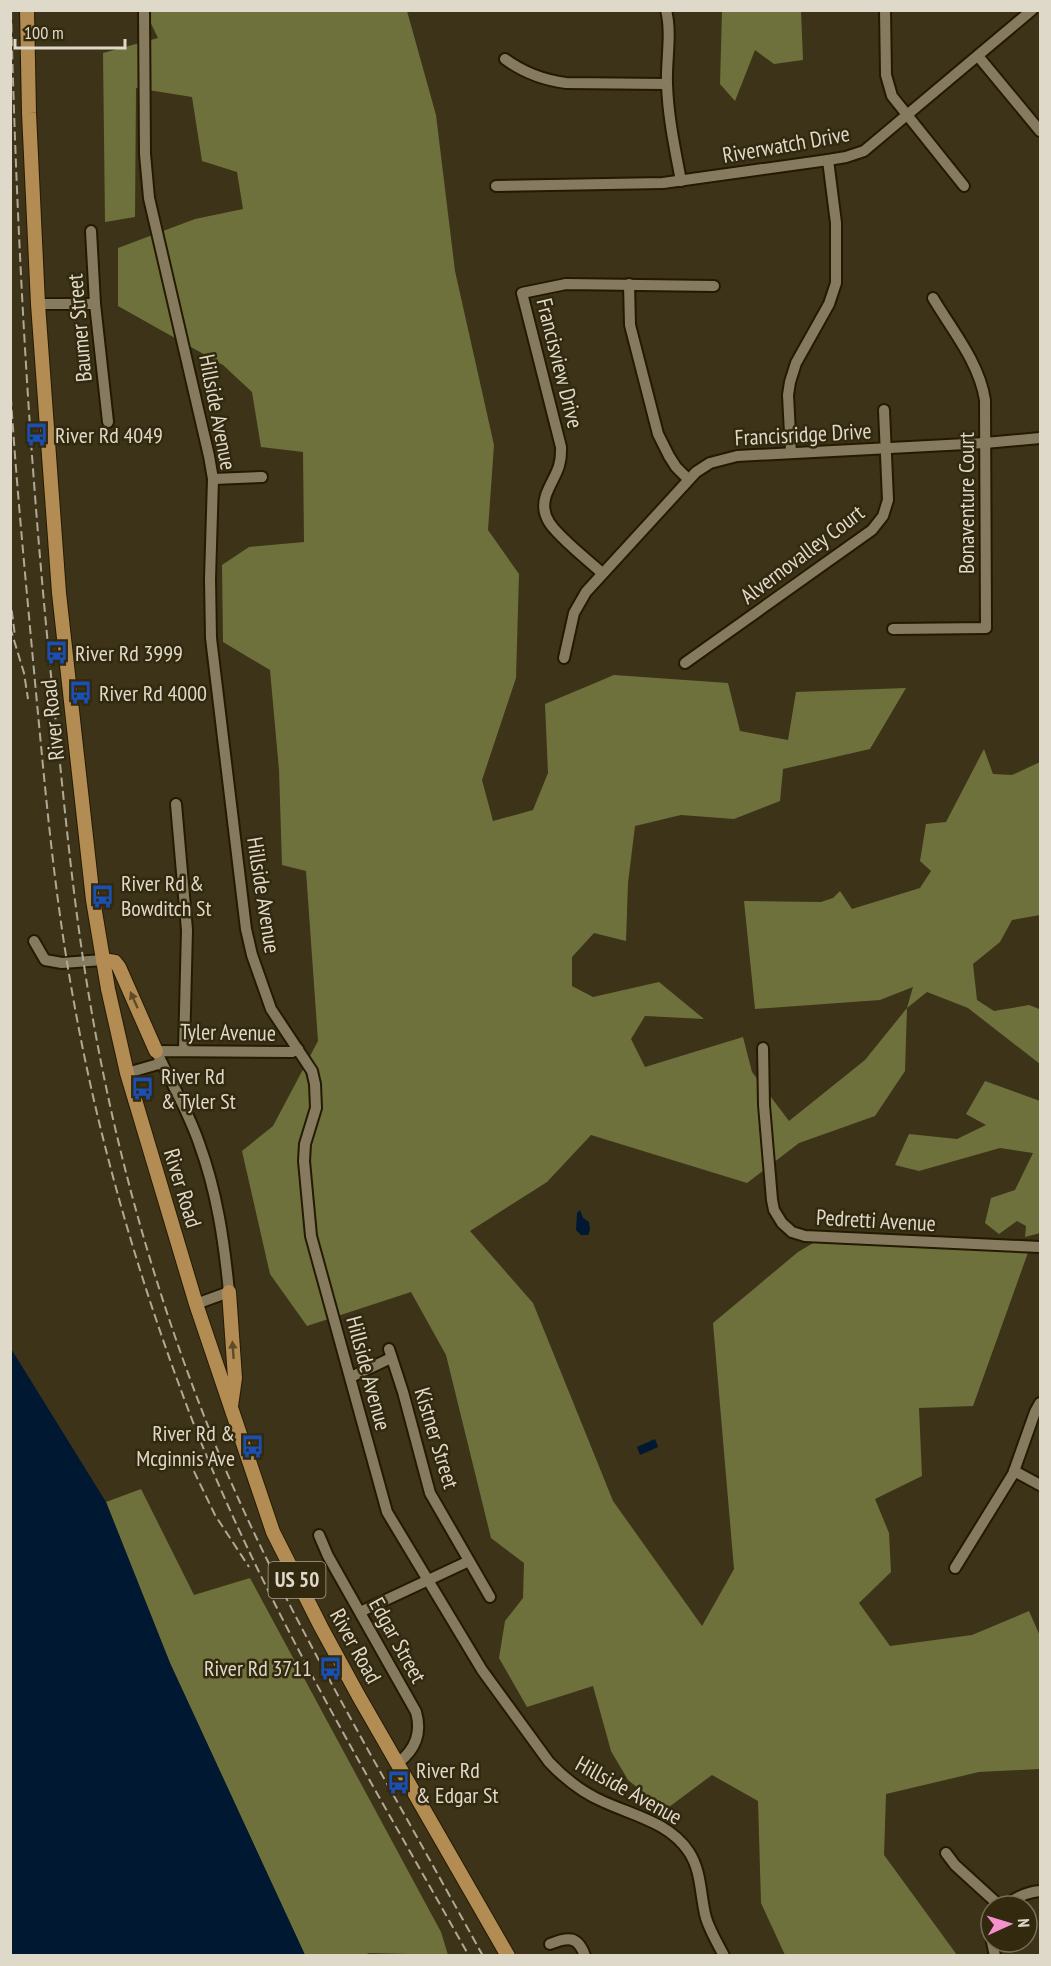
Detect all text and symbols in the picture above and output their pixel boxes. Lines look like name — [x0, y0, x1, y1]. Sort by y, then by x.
scale bar — [15, 12, 124, 50]
text: 100 m — [24, 21, 64, 44]
street label: Riverwatch Drive — [720, 119, 852, 169]
street label: Baumer Street — [60, 273, 98, 383]
street label: Francisview Drive — [530, 295, 590, 431]
street label: Hillside Avenue — [193, 352, 243, 472]
street label: Francisridge Drive — [734, 416, 872, 452]
place label: River Rd 4049 — [55, 421, 163, 449]
bus stop icon: River Rd 4049 — [24, 422, 50, 448]
street label: Bonaventure Court — [952, 432, 980, 574]
street label: Alvernovalley Court — [735, 498, 869, 610]
place label: River Rd 3999 — [75, 639, 183, 667]
bus stop icon: River Rd 3999 — [44, 640, 70, 666]
street label: River Road — [34, 678, 70, 762]
place label: River Rd 4000 — [99, 679, 207, 707]
bus stop icon: River Rd 4000 — [68, 680, 94, 706]
street label: Hillside Avenue — [241, 835, 287, 955]
place label: River Rd & Bowditch St — [121, 869, 211, 922]
bus stop icon: River Rd & Bowditch St — [90, 883, 116, 909]
one-way arrow — [129, 992, 138, 1009]
street label: Tyler Avenue — [180, 1017, 276, 1047]
place label: River Rd & Tyler St — [161, 1062, 236, 1115]
bus stop icon: River Rd & Tyler St — [130, 1076, 156, 1102]
street label: River Road — [158, 1145, 208, 1231]
street label: Pedretti Avenue — [816, 1203, 936, 1237]
street label: Hillside Avenue — [340, 1313, 398, 1433]
one-way arrow — [228, 1341, 238, 1360]
street label: Kistner Street — [408, 1384, 466, 1492]
place label: River Rd & Mcginnis Ave — [136, 1419, 235, 1472]
bus stop icon: River Rd & Mcginnis Ave — [240, 1433, 266, 1459]
road number: US 50 — [268, 1562, 326, 1598]
street label: Edgar Street — [363, 1592, 433, 1688]
street label: River Road — [324, 1604, 388, 1688]
place label: River Rd 3711 — [204, 1654, 312, 1682]
bus stop icon: River Rd 3711 — [317, 1655, 343, 1681]
street label: Hillside Avenue — [571, 1749, 687, 1831]
place label: River Rd & Edgar St — [416, 1756, 499, 1809]
bus stop icon: River Rd & Edgar St — [385, 1770, 411, 1796]
north arrow — [979, 1894, 1039, 1954]
text: N — [1014, 1918, 1034, 1928]

